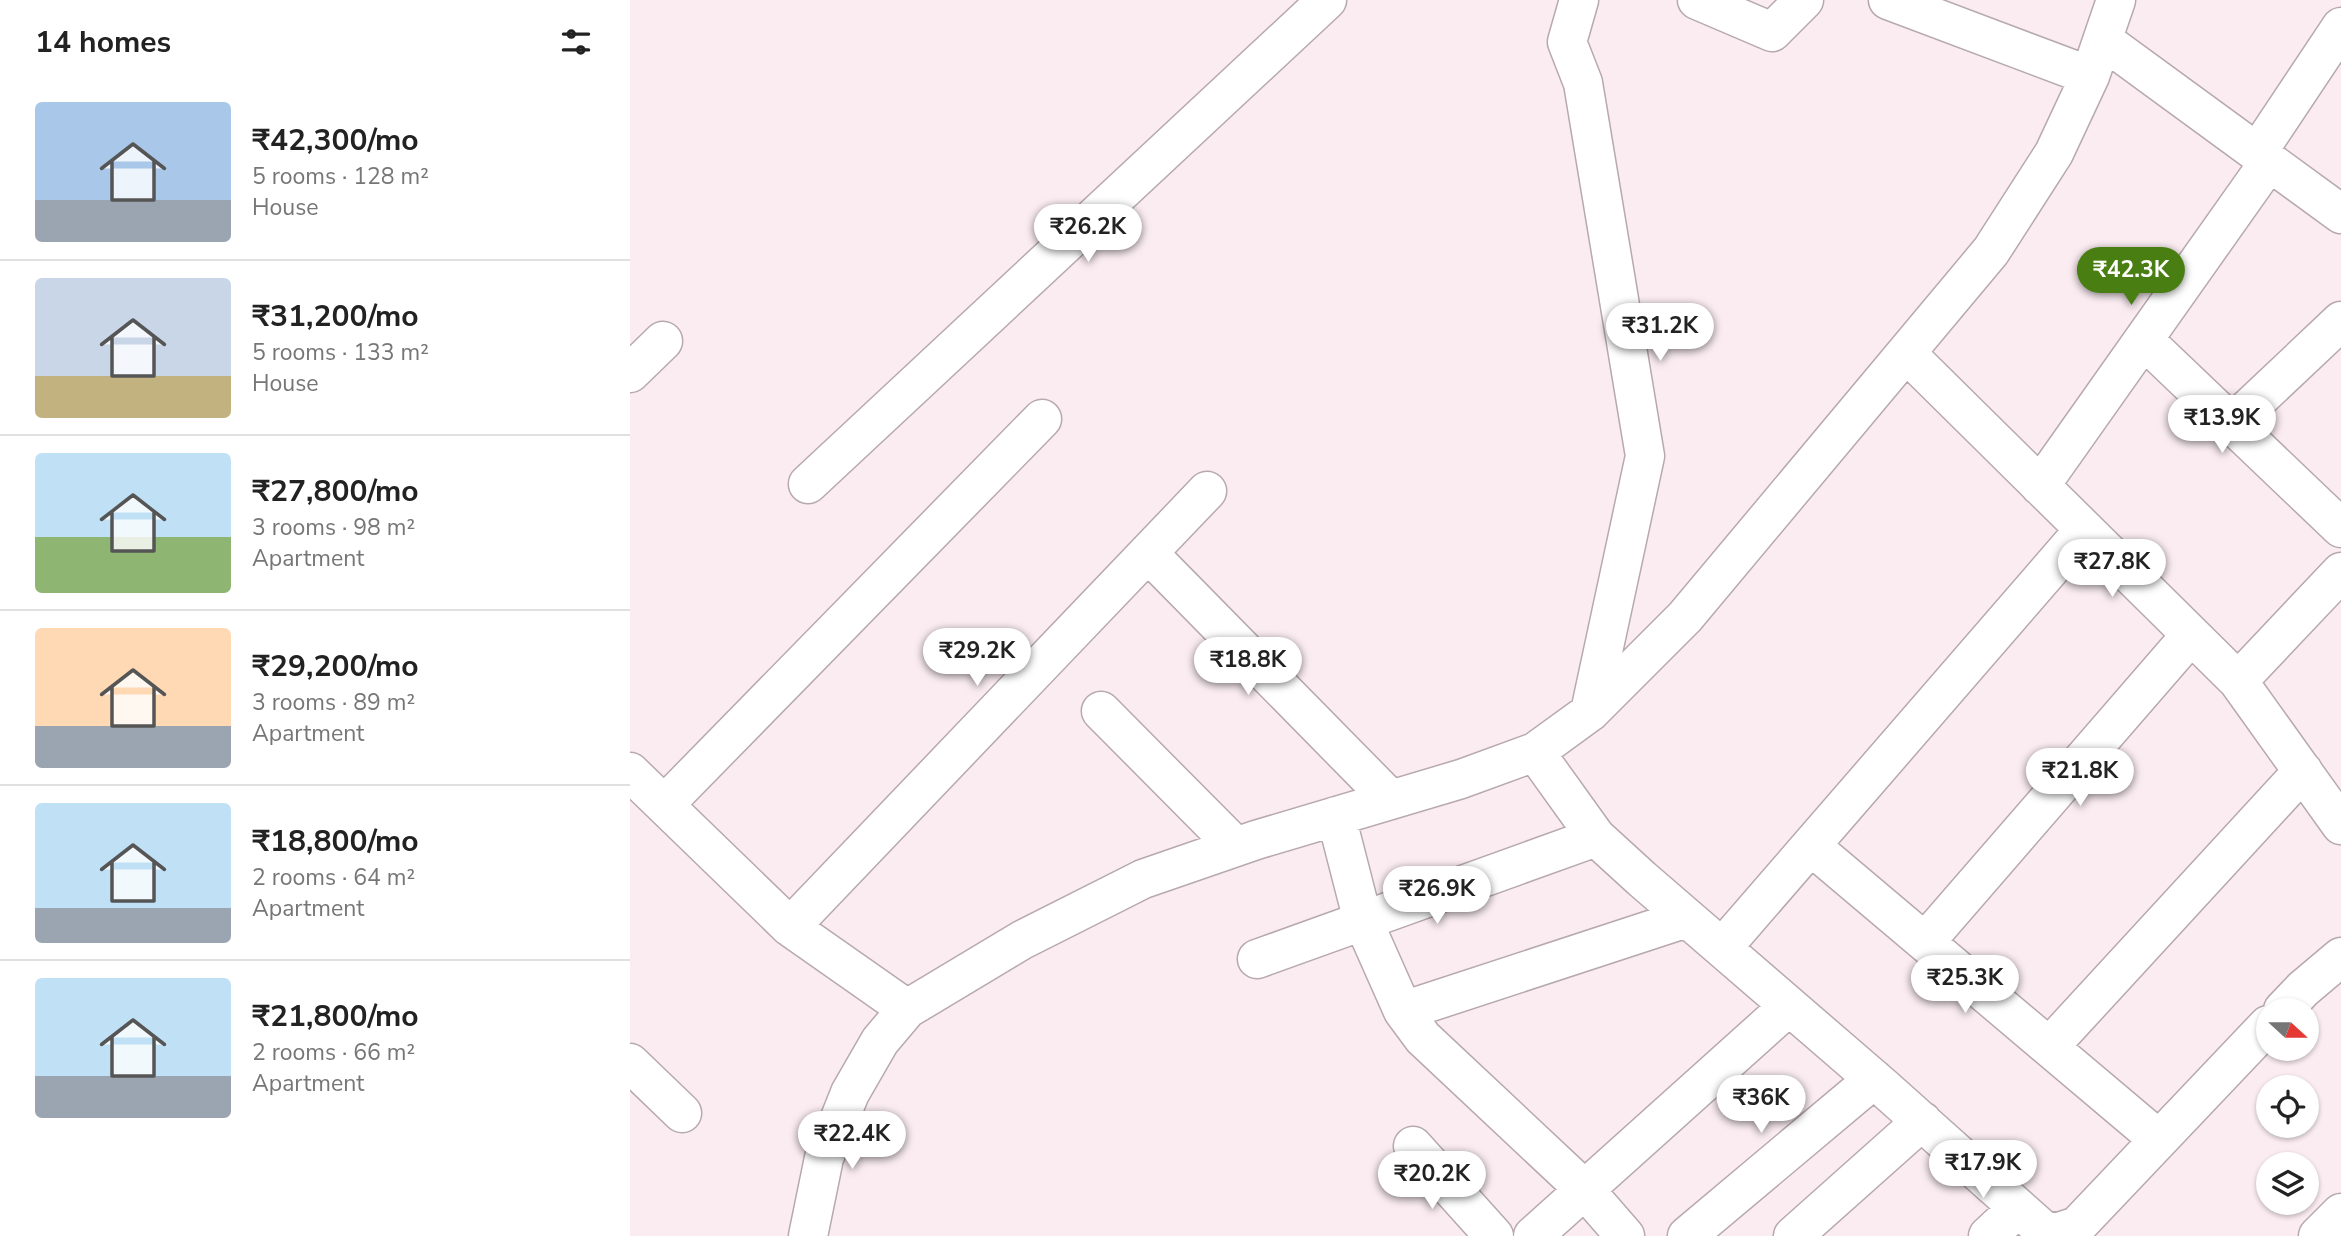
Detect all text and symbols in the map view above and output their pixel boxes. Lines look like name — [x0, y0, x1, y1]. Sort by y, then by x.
text: 14 homes — [35, 22, 171, 63]
icon: filters — [557, 23, 595, 61]
text: ₹42,300/mo — [252, 120, 419, 161]
icon: home — [91, 130, 175, 214]
text: 5 rooms · 128 m² — [252, 161, 429, 192]
text: House — [252, 192, 319, 223]
pin: ₹26.2K — [1031, 204, 1145, 264]
text: ₹26.2K — [1050, 211, 1126, 242]
pin: ₹42.3K — [2074, 247, 2188, 307]
text: ₹42.3K — [2093, 254, 2169, 285]
text: ₹31,200/mo — [252, 296, 419, 337]
pin: ₹31.2K — [1603, 304, 1717, 363]
icon: home — [91, 306, 175, 390]
text: ₹31.2K — [1622, 310, 1698, 341]
text: 5 rooms · 133 m² — [252, 337, 429, 368]
text: House — [252, 368, 319, 399]
pin: ₹13.9K — [2165, 396, 2279, 455]
text: ₹13.9K — [2184, 402, 2260, 433]
text: ₹27,800/mo — [252, 471, 419, 512]
icon: home — [91, 481, 175, 565]
text: 3 rooms · 98 m² — [252, 512, 415, 543]
pin: ₹27.8K — [2055, 540, 2169, 599]
text: Apartment — [252, 543, 364, 574]
text: ₹27.8K — [2074, 546, 2150, 577]
pin: ₹29.2K — [920, 628, 1034, 688]
text: ₹29.2K — [939, 635, 1015, 666]
pin: ₹18.8K — [1191, 638, 1305, 697]
text: ₹18.8K — [1210, 644, 1286, 675]
text: ₹29,200/mo — [252, 646, 419, 687]
icon: home — [91, 656, 175, 740]
text: 3 rooms · 89 m² — [252, 687, 415, 718]
text: Apartment — [252, 718, 364, 749]
pin: ₹21.8K — [2023, 748, 2137, 808]
text: ₹21.8K — [2042, 755, 2118, 786]
text: ₹18,800/mo — [252, 821, 419, 862]
icon: home — [91, 831, 175, 915]
text: 2 rooms · 64 m² — [252, 862, 415, 893]
pin: ₹26.9K — [1380, 866, 1494, 926]
text: ₹26.9K — [1399, 873, 1475, 904]
text: Apartment — [252, 893, 364, 924]
pin: ₹25.3K — [1908, 956, 2022, 1015]
text: ₹25.3K — [1927, 962, 2003, 993]
text: ₹21,800/mo — [252, 996, 419, 1037]
north arrow — [2256, 998, 2319, 1060]
map controls — [2256, 998, 2319, 1215]
icon: home — [91, 1006, 175, 1090]
text: 2 rooms · 66 m² — [252, 1037, 415, 1068]
text: Apartment — [252, 1068, 364, 1099]
button: locate — [2256, 1075, 2319, 1138]
pin: ₹36K — [1720, 1076, 1802, 1135]
text: ₹36K — [1733, 1082, 1789, 1113]
pin: ₹22.4K — [795, 1112, 909, 1171]
text: ₹22.4K — [814, 1118, 890, 1149]
pin: ₹17.9K — [1926, 1140, 2040, 1200]
text: ₹17.9K — [1945, 1147, 2021, 1178]
pin: ₹20.2K — [1375, 1152, 1489, 1211]
button: layers — [2256, 1152, 2319, 1215]
text: ₹20.2K — [1394, 1158, 1470, 1189]

